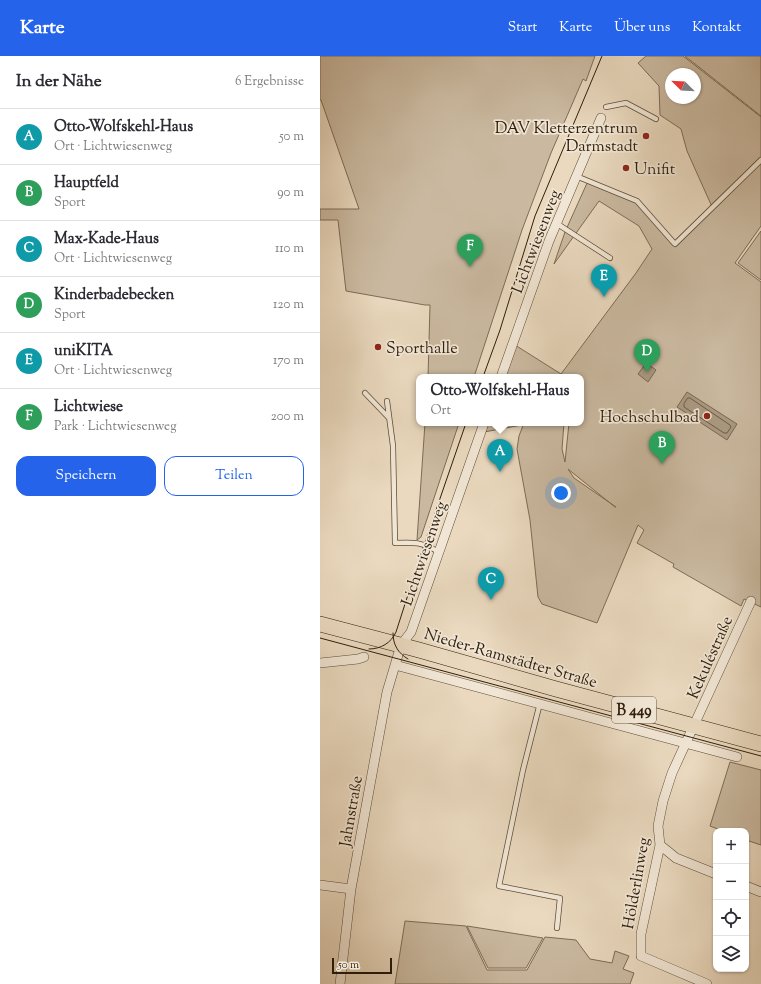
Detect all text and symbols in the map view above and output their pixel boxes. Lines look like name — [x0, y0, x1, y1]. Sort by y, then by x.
text: Karte — [20, 15, 65, 42]
text: Start — [508, 18, 537, 38]
text: Karte — [559, 18, 592, 38]
text: Über uns — [614, 18, 670, 38]
text: Kontakt — [692, 18, 741, 38]
north arrow — [665, 68, 701, 104]
text: In der Nähe — [16, 70, 102, 94]
text: 6 Ergebnisse — [235, 73, 304, 91]
text: Otto-Wolfskehl-Haus — [54, 117, 193, 138]
place label: DAV Kletterzentrum Darmstadt — [495, 118, 639, 159]
text: A — [24, 128, 34, 146]
text: 50 m — [279, 128, 304, 146]
marker: DAV Kletterzentrum Darmstadt — [641, 131, 651, 141]
text: Ort · Lichtwiesenweg — [54, 138, 172, 156]
place label: Unifit — [634, 159, 676, 182]
marker: Unifit — [621, 163, 631, 173]
text: Hauptfeld — [54, 173, 119, 194]
text: B — [25, 184, 33, 202]
text: 90 m — [277, 184, 304, 202]
street label: Lichtwiesenweg — [507, 187, 568, 297]
text: Sport — [54, 194, 85, 212]
text: Max-Kade-Haus — [54, 229, 159, 250]
pin: F — [457, 234, 483, 267]
text: C — [24, 240, 34, 258]
text: 110 m — [275, 240, 304, 258]
text: Ort · Lichtwiesenweg — [54, 250, 172, 268]
pin: E — [591, 264, 617, 297]
text: Kinderbadebecken — [54, 285, 174, 306]
text: D — [24, 296, 34, 314]
text: 120 m — [273, 296, 304, 314]
text: Sport — [54, 306, 85, 324]
place label: Sporthalle — [386, 338, 458, 361]
pin: D — [634, 339, 660, 372]
text: uniKITA — [54, 341, 113, 362]
marker: Sporthalle — [373, 342, 383, 352]
text: E — [25, 352, 33, 370]
text: 170 m — [273, 352, 304, 370]
text: Ort · Lichtwiesenweg — [54, 362, 172, 380]
popup — [416, 374, 584, 426]
text: Otto-Wolfskehl-Haus — [430, 381, 570, 402]
text: Lichtwiese — [54, 397, 123, 418]
text: Ort — [430, 402, 451, 420]
place label: Hochschulbad — [600, 407, 699, 430]
text: F — [25, 408, 33, 426]
text: 200 m — [271, 408, 304, 426]
marker: Hochschulbad — [702, 411, 712, 421]
text: Park · Lichtwiesenweg — [54, 418, 177, 436]
pin: B — [649, 431, 675, 464]
pin: A — [487, 439, 513, 472]
button: Speichern — [16, 456, 156, 496]
button: Teilen — [164, 456, 304, 496]
your location — [551, 483, 571, 503]
street label: Lichtwiesenweg — [397, 498, 454, 609]
pin: C — [478, 567, 504, 600]
street label: Kekuléstraße — [683, 613, 740, 703]
street label: Nieder-Ramstädter Straße — [421, 624, 599, 695]
road number: B 449 — [612, 697, 656, 723]
street label: Jahnstraße — [335, 774, 370, 850]
map controls — [713, 828, 749, 972]
button: + — [713, 828, 749, 864]
street label: Hölderlinweg — [618, 836, 657, 931]
button: − — [713, 864, 749, 900]
button: locate — [713, 900, 749, 936]
button: layers — [713, 936, 749, 972]
scale bar — [332, 956, 392, 975]
text: 50 m — [338, 957, 359, 973]

